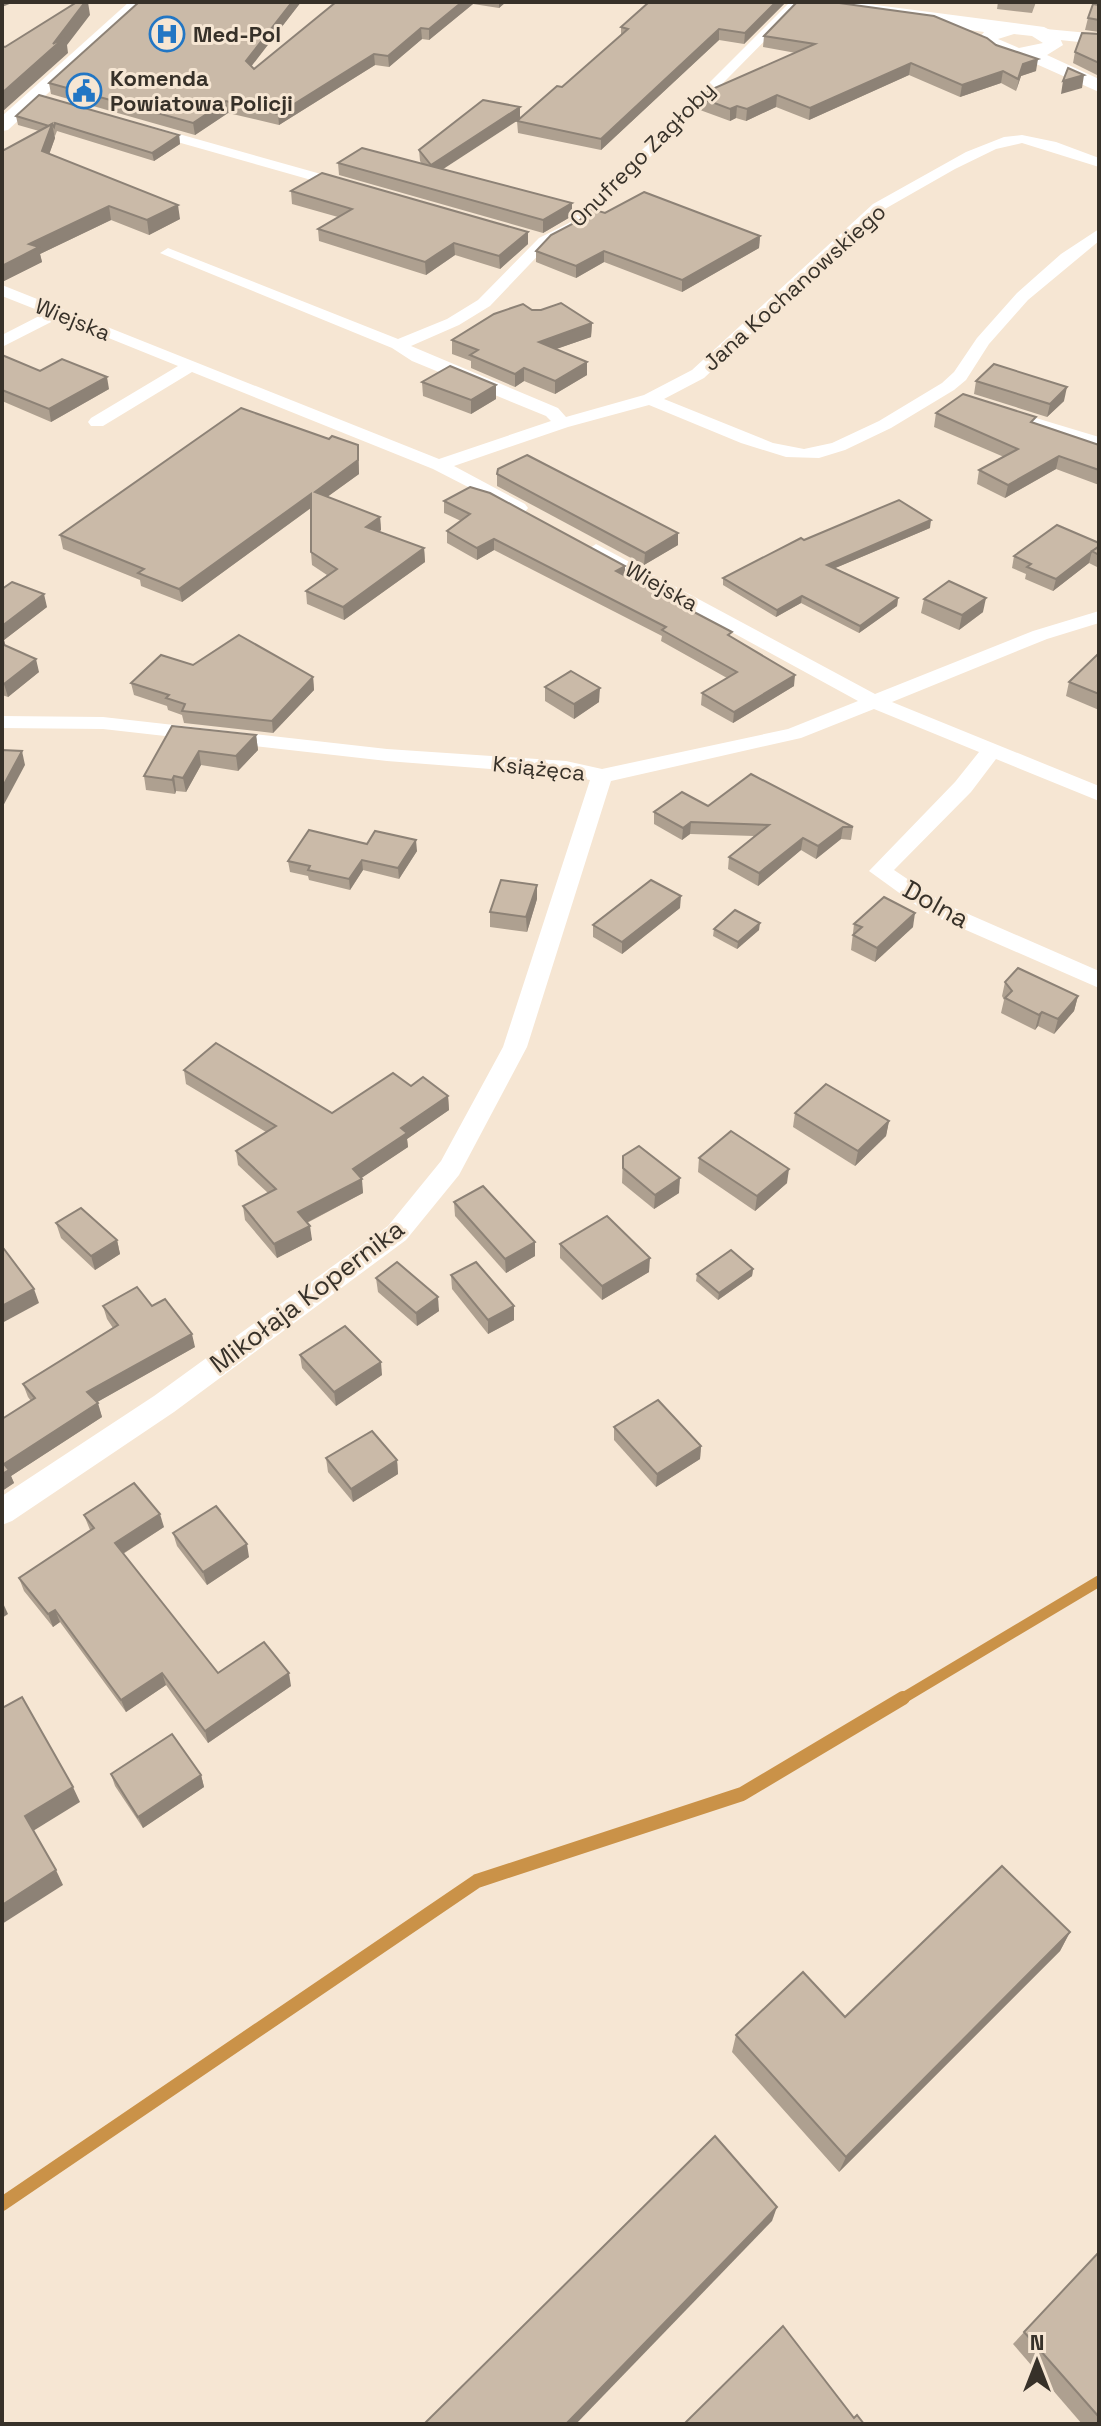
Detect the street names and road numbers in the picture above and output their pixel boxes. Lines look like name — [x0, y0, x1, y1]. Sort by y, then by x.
street label: Onufrego Zagłoby — [564, 76, 720, 232]
street label: Jana Kochanowskiego — [697, 197, 891, 377]
street label: Wiejska — [31, 291, 115, 347]
street label: Wiejska — [621, 555, 704, 618]
street label: Książęca — [491, 749, 587, 787]
street label: Dolna — [897, 872, 975, 936]
street label: Mikołaja Kopernika — [203, 1212, 411, 1380]

